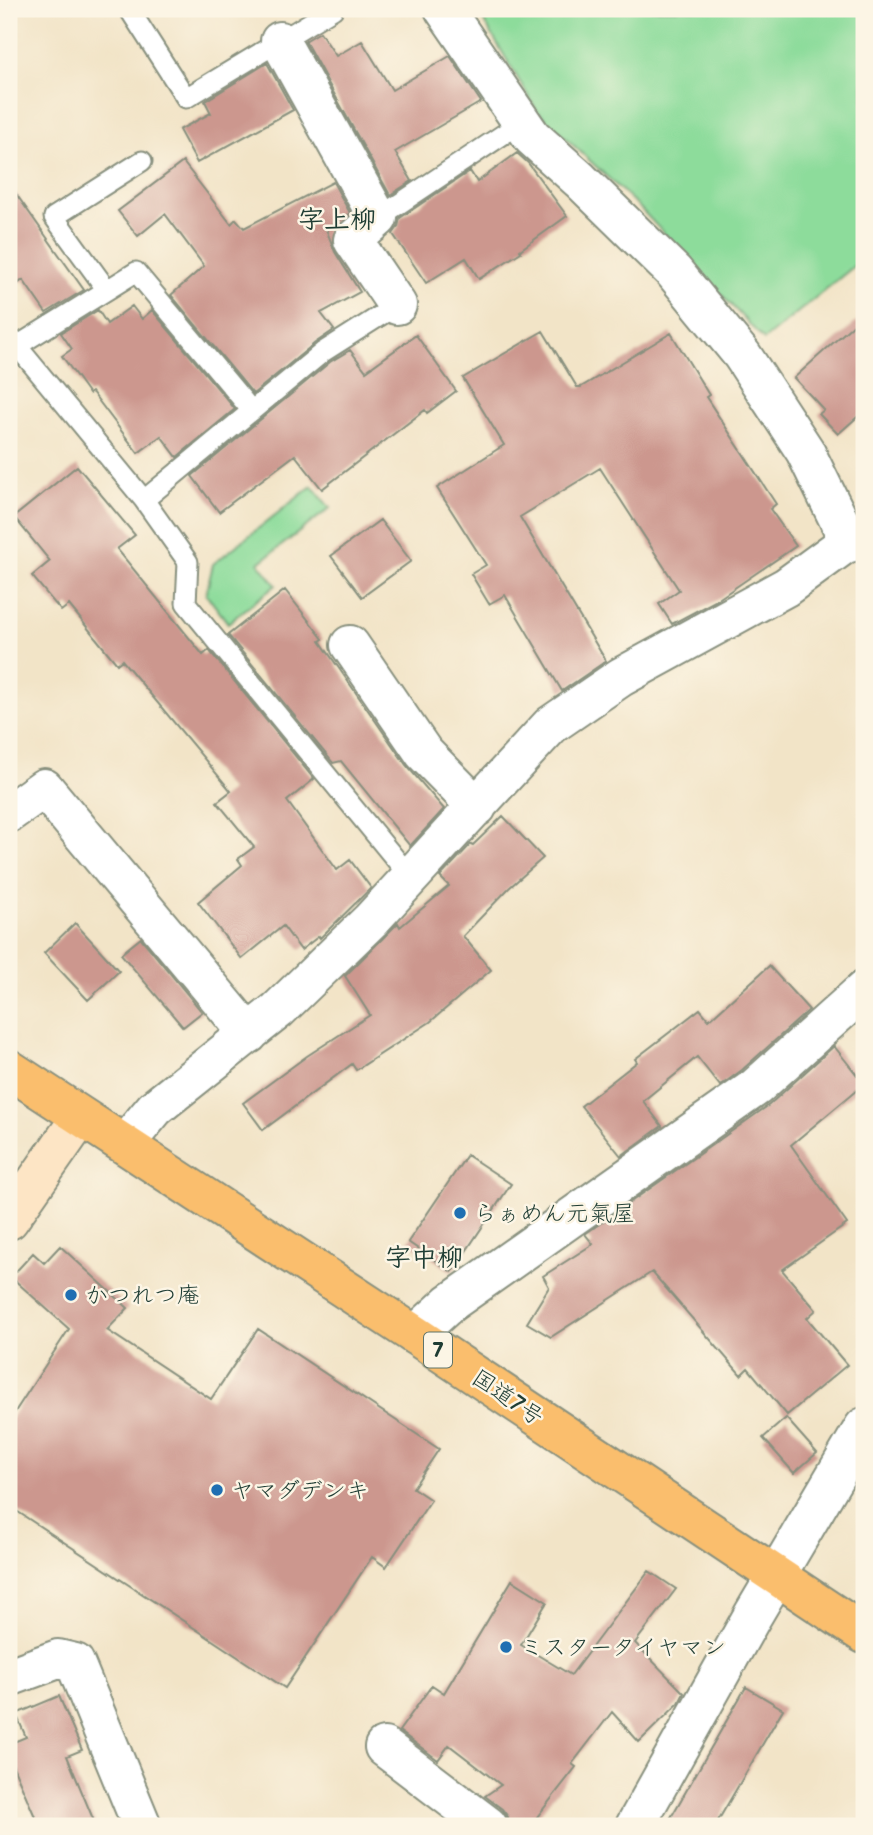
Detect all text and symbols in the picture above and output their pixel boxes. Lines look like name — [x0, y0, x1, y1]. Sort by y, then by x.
district label: 字上柳 — [298, 205, 376, 236]
place label: らぁめん元氣屋 — [474, 1200, 635, 1228]
marker: らぁめん元氣屋 — [452, 1205, 468, 1221]
district label: 字中柳 — [385, 1243, 463, 1274]
place label: かつれつ庵 — [85, 1282, 200, 1310]
marker: かつれつ庵 — [63, 1287, 79, 1303]
road number: 7 — [424, 1332, 452, 1368]
street label: 国道7号 — [466, 1364, 549, 1432]
place label: ヤマダデンキ — [231, 1477, 369, 1505]
marker: ヤマダデンキ — [209, 1482, 225, 1498]
place label: ミスタータイヤマン — [520, 1634, 726, 1662]
marker: ミスタータイヤマン — [498, 1639, 514, 1655]

